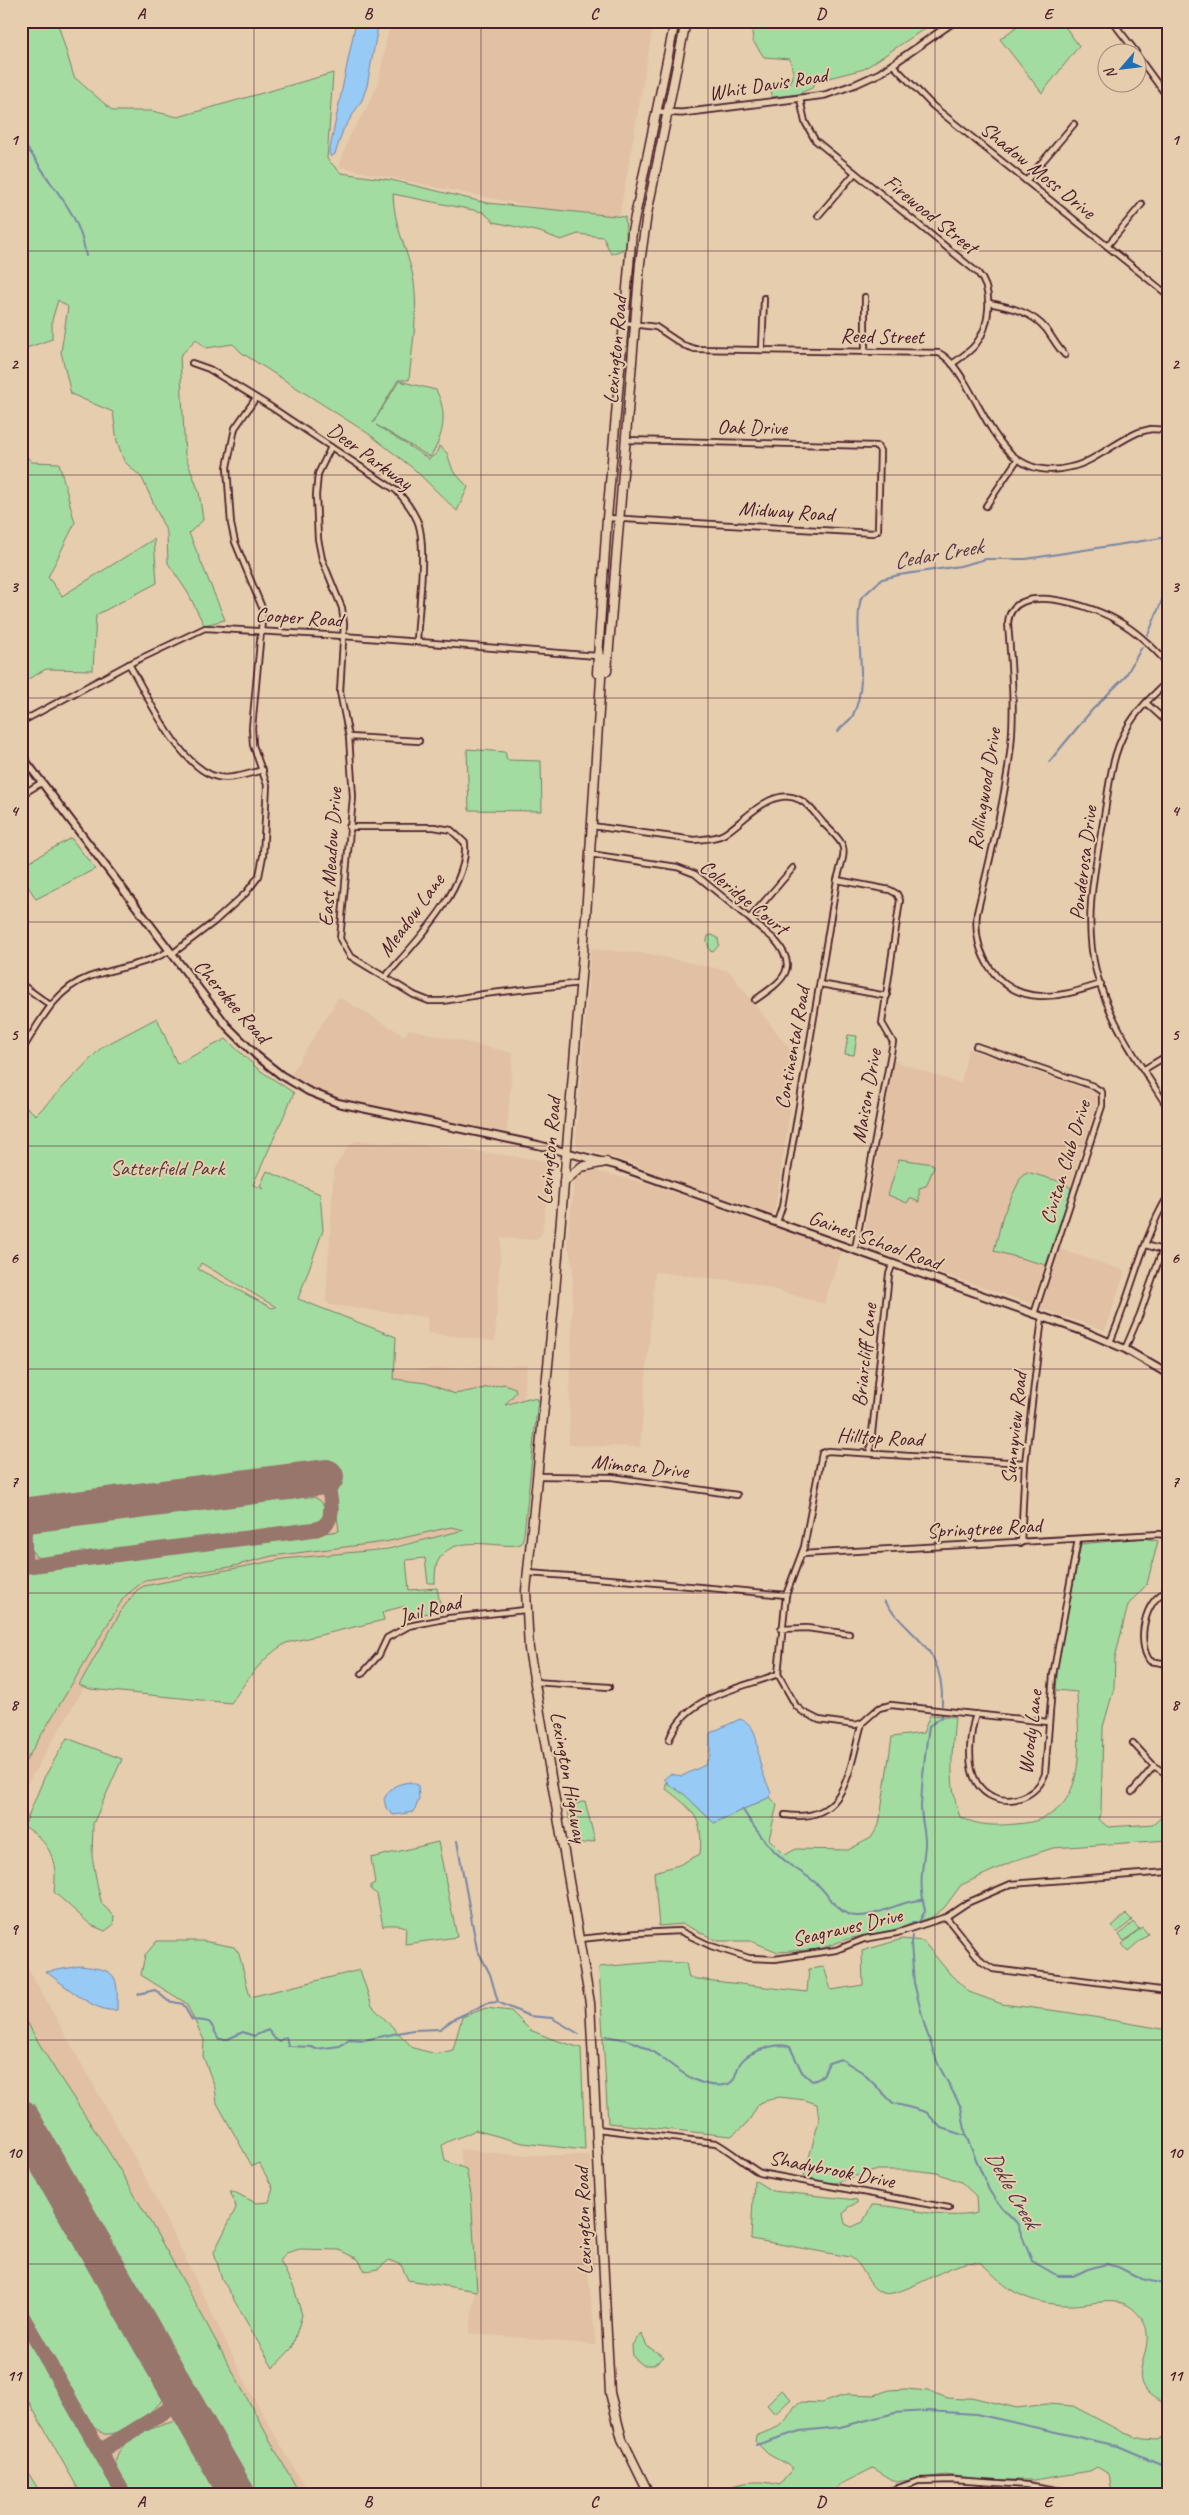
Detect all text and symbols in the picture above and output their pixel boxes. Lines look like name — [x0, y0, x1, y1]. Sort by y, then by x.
text: A — [137, 4, 147, 24]
text: B — [364, 4, 374, 24]
text: C — [590, 4, 600, 24]
text: D — [816, 4, 827, 24]
text: E — [1044, 4, 1055, 24]
north arrow — [1096, 42, 1146, 92]
street label: Whit Davis Road — [707, 61, 833, 106]
text: N — [1100, 64, 1121, 82]
street label: Shadow Moss Drive — [975, 116, 1102, 225]
text: 1 — [10, 130, 19, 150]
text: 1 — [1171, 130, 1180, 150]
street label: Firewood Street — [879, 168, 985, 262]
street label: Lexington Road — [597, 292, 633, 405]
street label: Reed Street — [840, 322, 926, 350]
text: 2 — [10, 354, 19, 374]
text: 2 — [1171, 354, 1180, 374]
street label: Oak Drive — [717, 413, 788, 441]
street label: Deer Parkway — [322, 417, 419, 497]
street label: Midway Road — [738, 495, 838, 528]
water label: Cedar Creek — [892, 532, 988, 576]
text: 3 — [10, 577, 19, 597]
text: 3 — [1171, 577, 1180, 597]
street label: Cooper Road — [255, 601, 346, 633]
street label: Rollingwood Drive — [962, 725, 1007, 852]
street label: East Meadow Drive — [312, 786, 348, 927]
text: 4 — [10, 801, 19, 821]
text: 4 — [1171, 801, 1180, 821]
street label: Ponderosa Drive — [1063, 803, 1103, 922]
street label: Coleridge Court — [694, 853, 796, 942]
street label: Meadow Lane — [372, 867, 451, 962]
street label: Cherokee Road — [188, 954, 278, 1051]
street label: Continental Road — [768, 981, 816, 1111]
text: 5 — [11, 1025, 20, 1045]
text: 5 — [1172, 1025, 1181, 1045]
street label: Maison Drive — [845, 1046, 887, 1145]
street label: Lexington Road — [531, 1093, 567, 1206]
street label: Civitan Club Drive — [1034, 1096, 1096, 1227]
park label: Satterfield Park — [110, 1155, 226, 1181]
street label: Gaines School Road — [805, 1204, 947, 1277]
text: 6 — [10, 1248, 19, 1268]
text: 6 — [1171, 1248, 1180, 1268]
street label: Briarcliff Lane — [846, 1301, 882, 1408]
street label: Sunnyview Road — [995, 1368, 1033, 1485]
street label: Hilltop Road — [836, 1422, 928, 1452]
street label: Mimosa Drive — [590, 1448, 691, 1484]
text: 7 — [10, 1472, 19, 1492]
text: 7 — [1171, 1472, 1180, 1492]
street label: Springtree Road — [926, 1512, 1046, 1544]
street label: Jail Road — [395, 1588, 467, 1630]
street label: Woody Lane — [1012, 1686, 1048, 1775]
text: 8 — [10, 1695, 19, 1715]
text: 8 — [1171, 1695, 1180, 1715]
street label: Lexington Highway — [545, 1710, 594, 1846]
street label: Seagraves Drive — [789, 1901, 906, 1952]
text: 9 — [10, 1919, 19, 1939]
text: 9 — [1171, 1919, 1180, 1939]
text: 10 — [7, 2143, 23, 2163]
text: 10 — [1168, 2143, 1184, 2163]
street label: Shadybrook Drive — [767, 2144, 898, 2194]
water label: Dekle Creek — [979, 2145, 1047, 2236]
street label: Lexington Road — [568, 2164, 598, 2275]
text: 11 — [7, 2366, 23, 2386]
text: 11 — [1168, 2366, 1184, 2386]
text: A — [137, 2492, 147, 2512]
text: B — [364, 2492, 374, 2512]
text: C — [590, 2492, 600, 2512]
text: D — [816, 2492, 827, 2512]
text: E — [1044, 2492, 1055, 2512]

